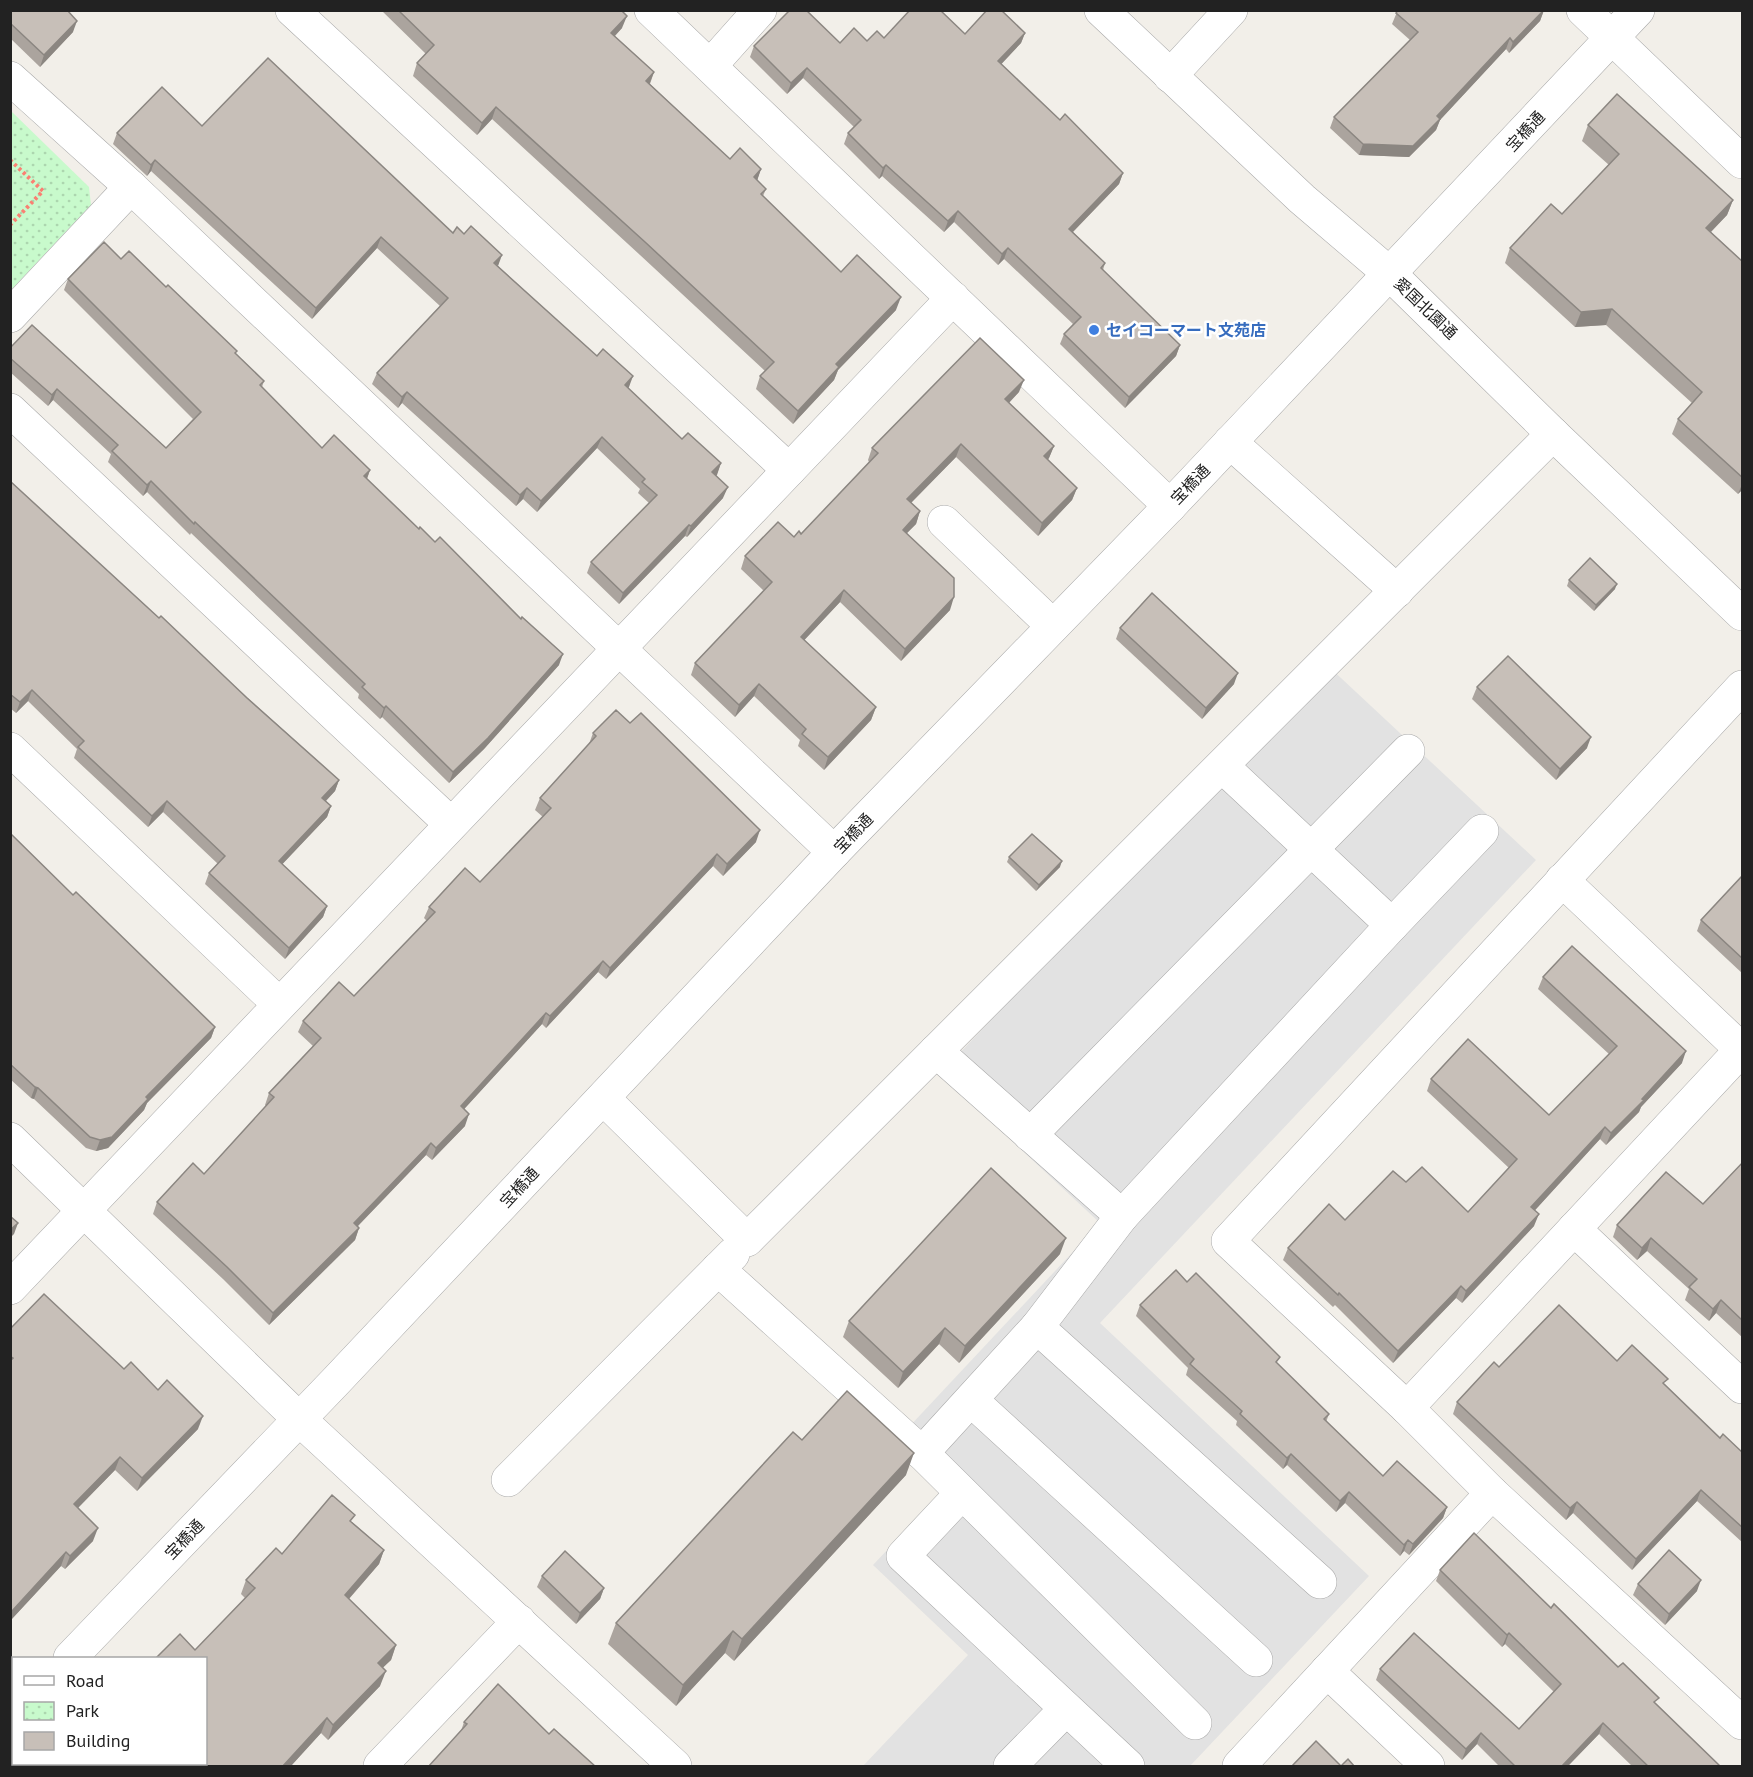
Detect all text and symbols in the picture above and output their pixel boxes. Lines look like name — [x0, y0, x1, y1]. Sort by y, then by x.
street label: 宝橋通 — [1501, 107, 1549, 155]
street label: 愛国北園通 — [1390, 273, 1462, 343]
place label: セイコーマート文苑店 — [1106, 320, 1266, 340]
marker: セイコーマート文苑店 — [1087, 323, 1101, 337]
street label: 宝橋通 — [1166, 460, 1214, 508]
street label: 宝橋通 — [829, 809, 877, 857]
street label: 宝橋通 — [495, 1163, 543, 1211]
street label: 宝橋通 — [160, 1515, 208, 1563]
legend — [12, 1657, 207, 1765]
text: Road — [66, 1669, 104, 1692]
text: Park — [66, 1699, 99, 1722]
text: Building — [66, 1729, 130, 1752]

